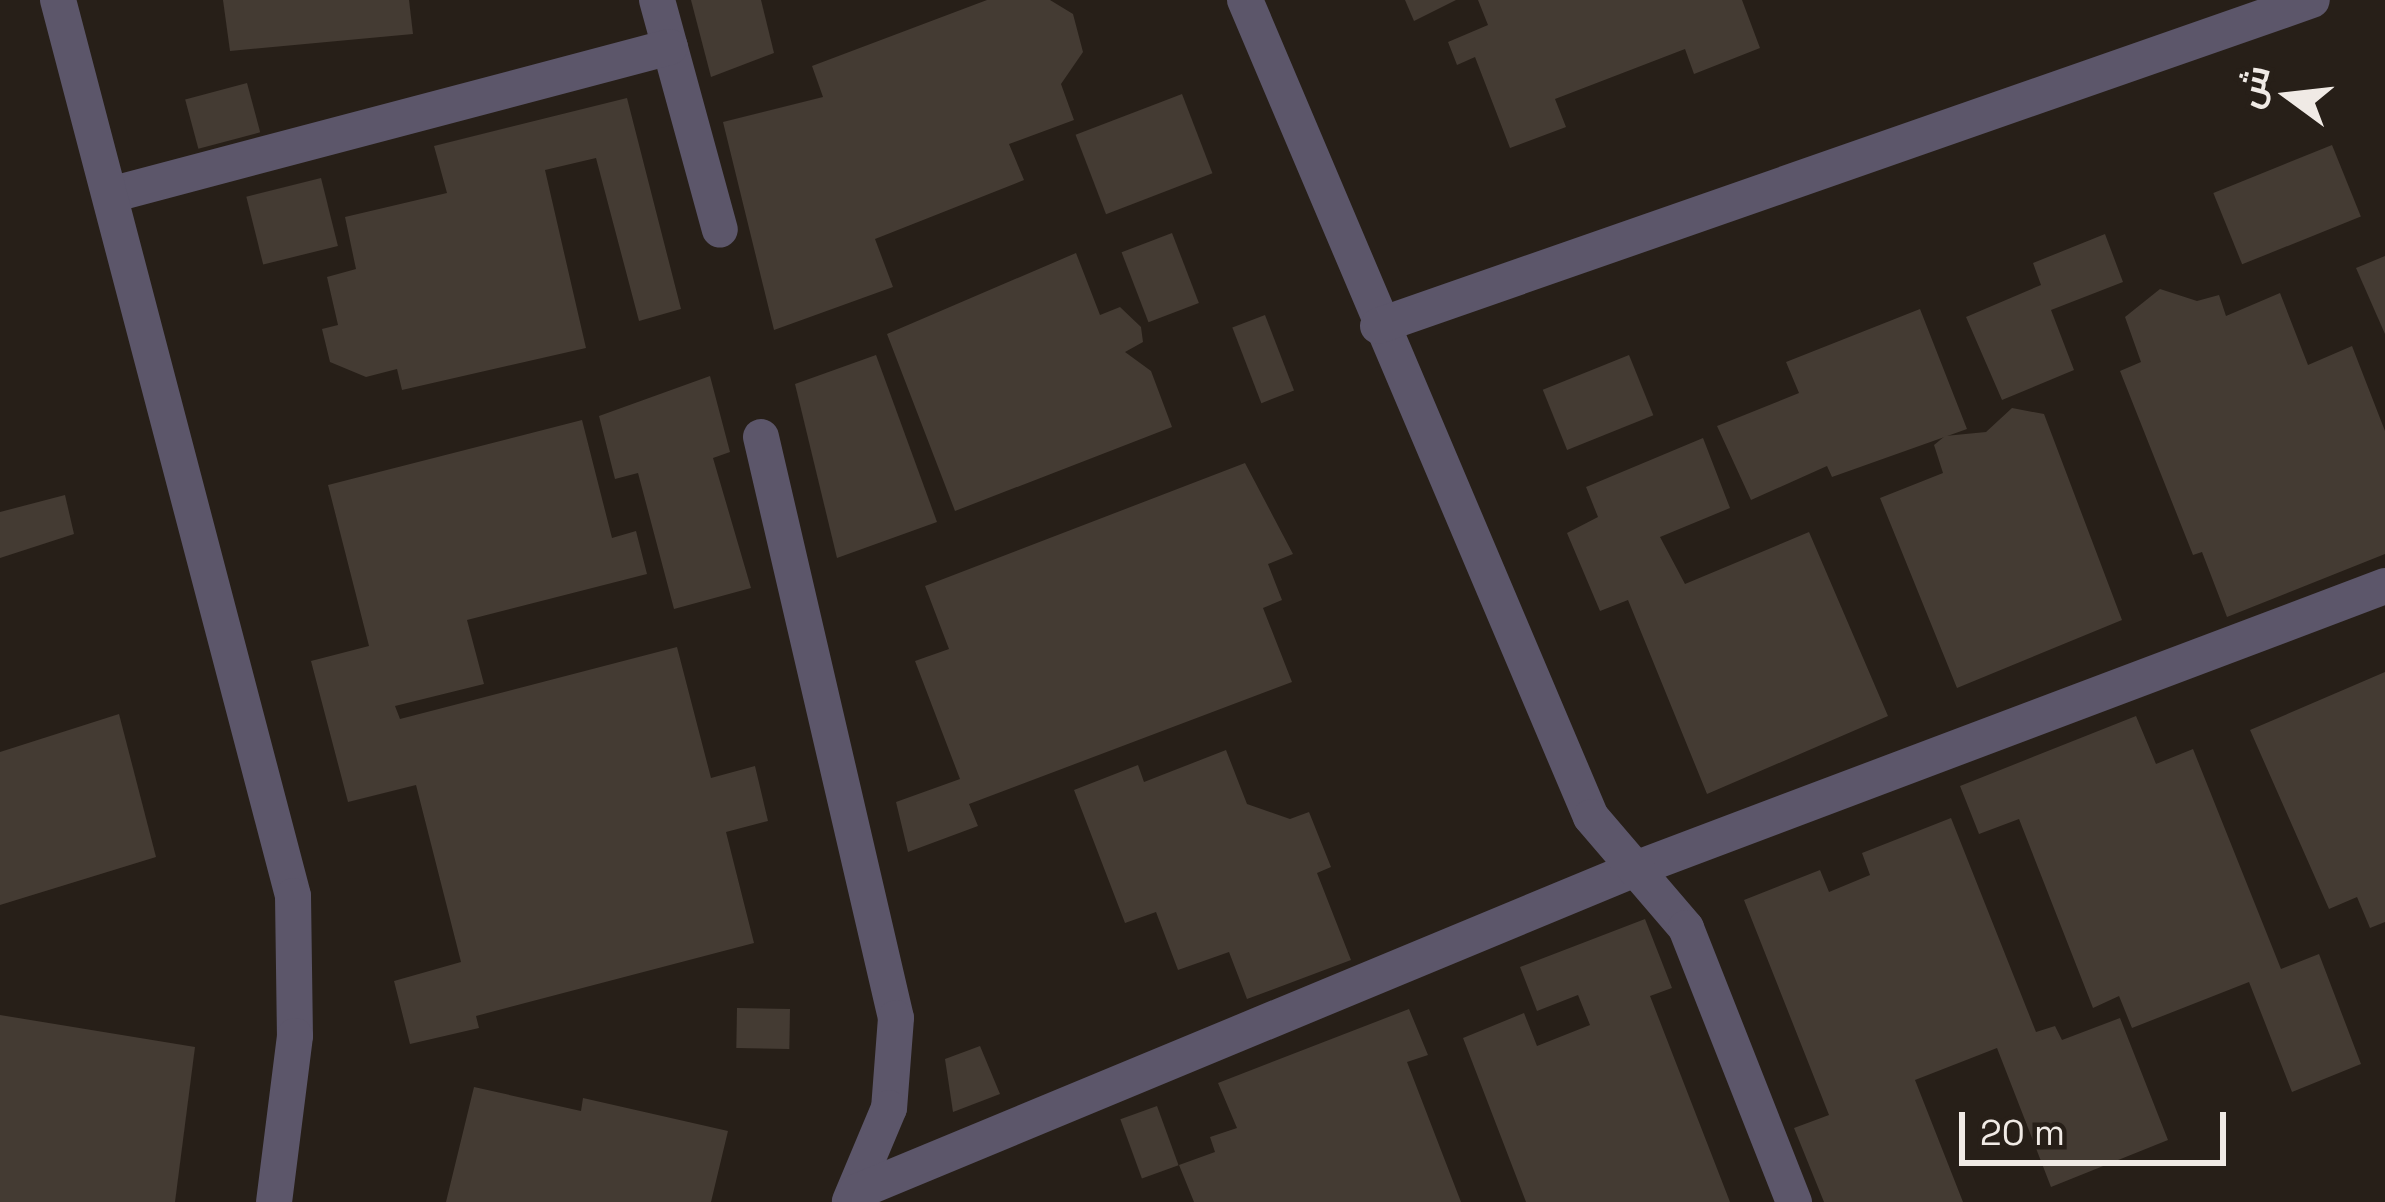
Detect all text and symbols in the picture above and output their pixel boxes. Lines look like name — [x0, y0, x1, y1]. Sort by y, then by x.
north arrow — [2229, 36, 2349, 156]
text: ش — [2228, 61, 2280, 113]
scale bar — [1965, 1088, 2232, 1162]
text: 20 m — [1980, 1110, 2065, 1156]

